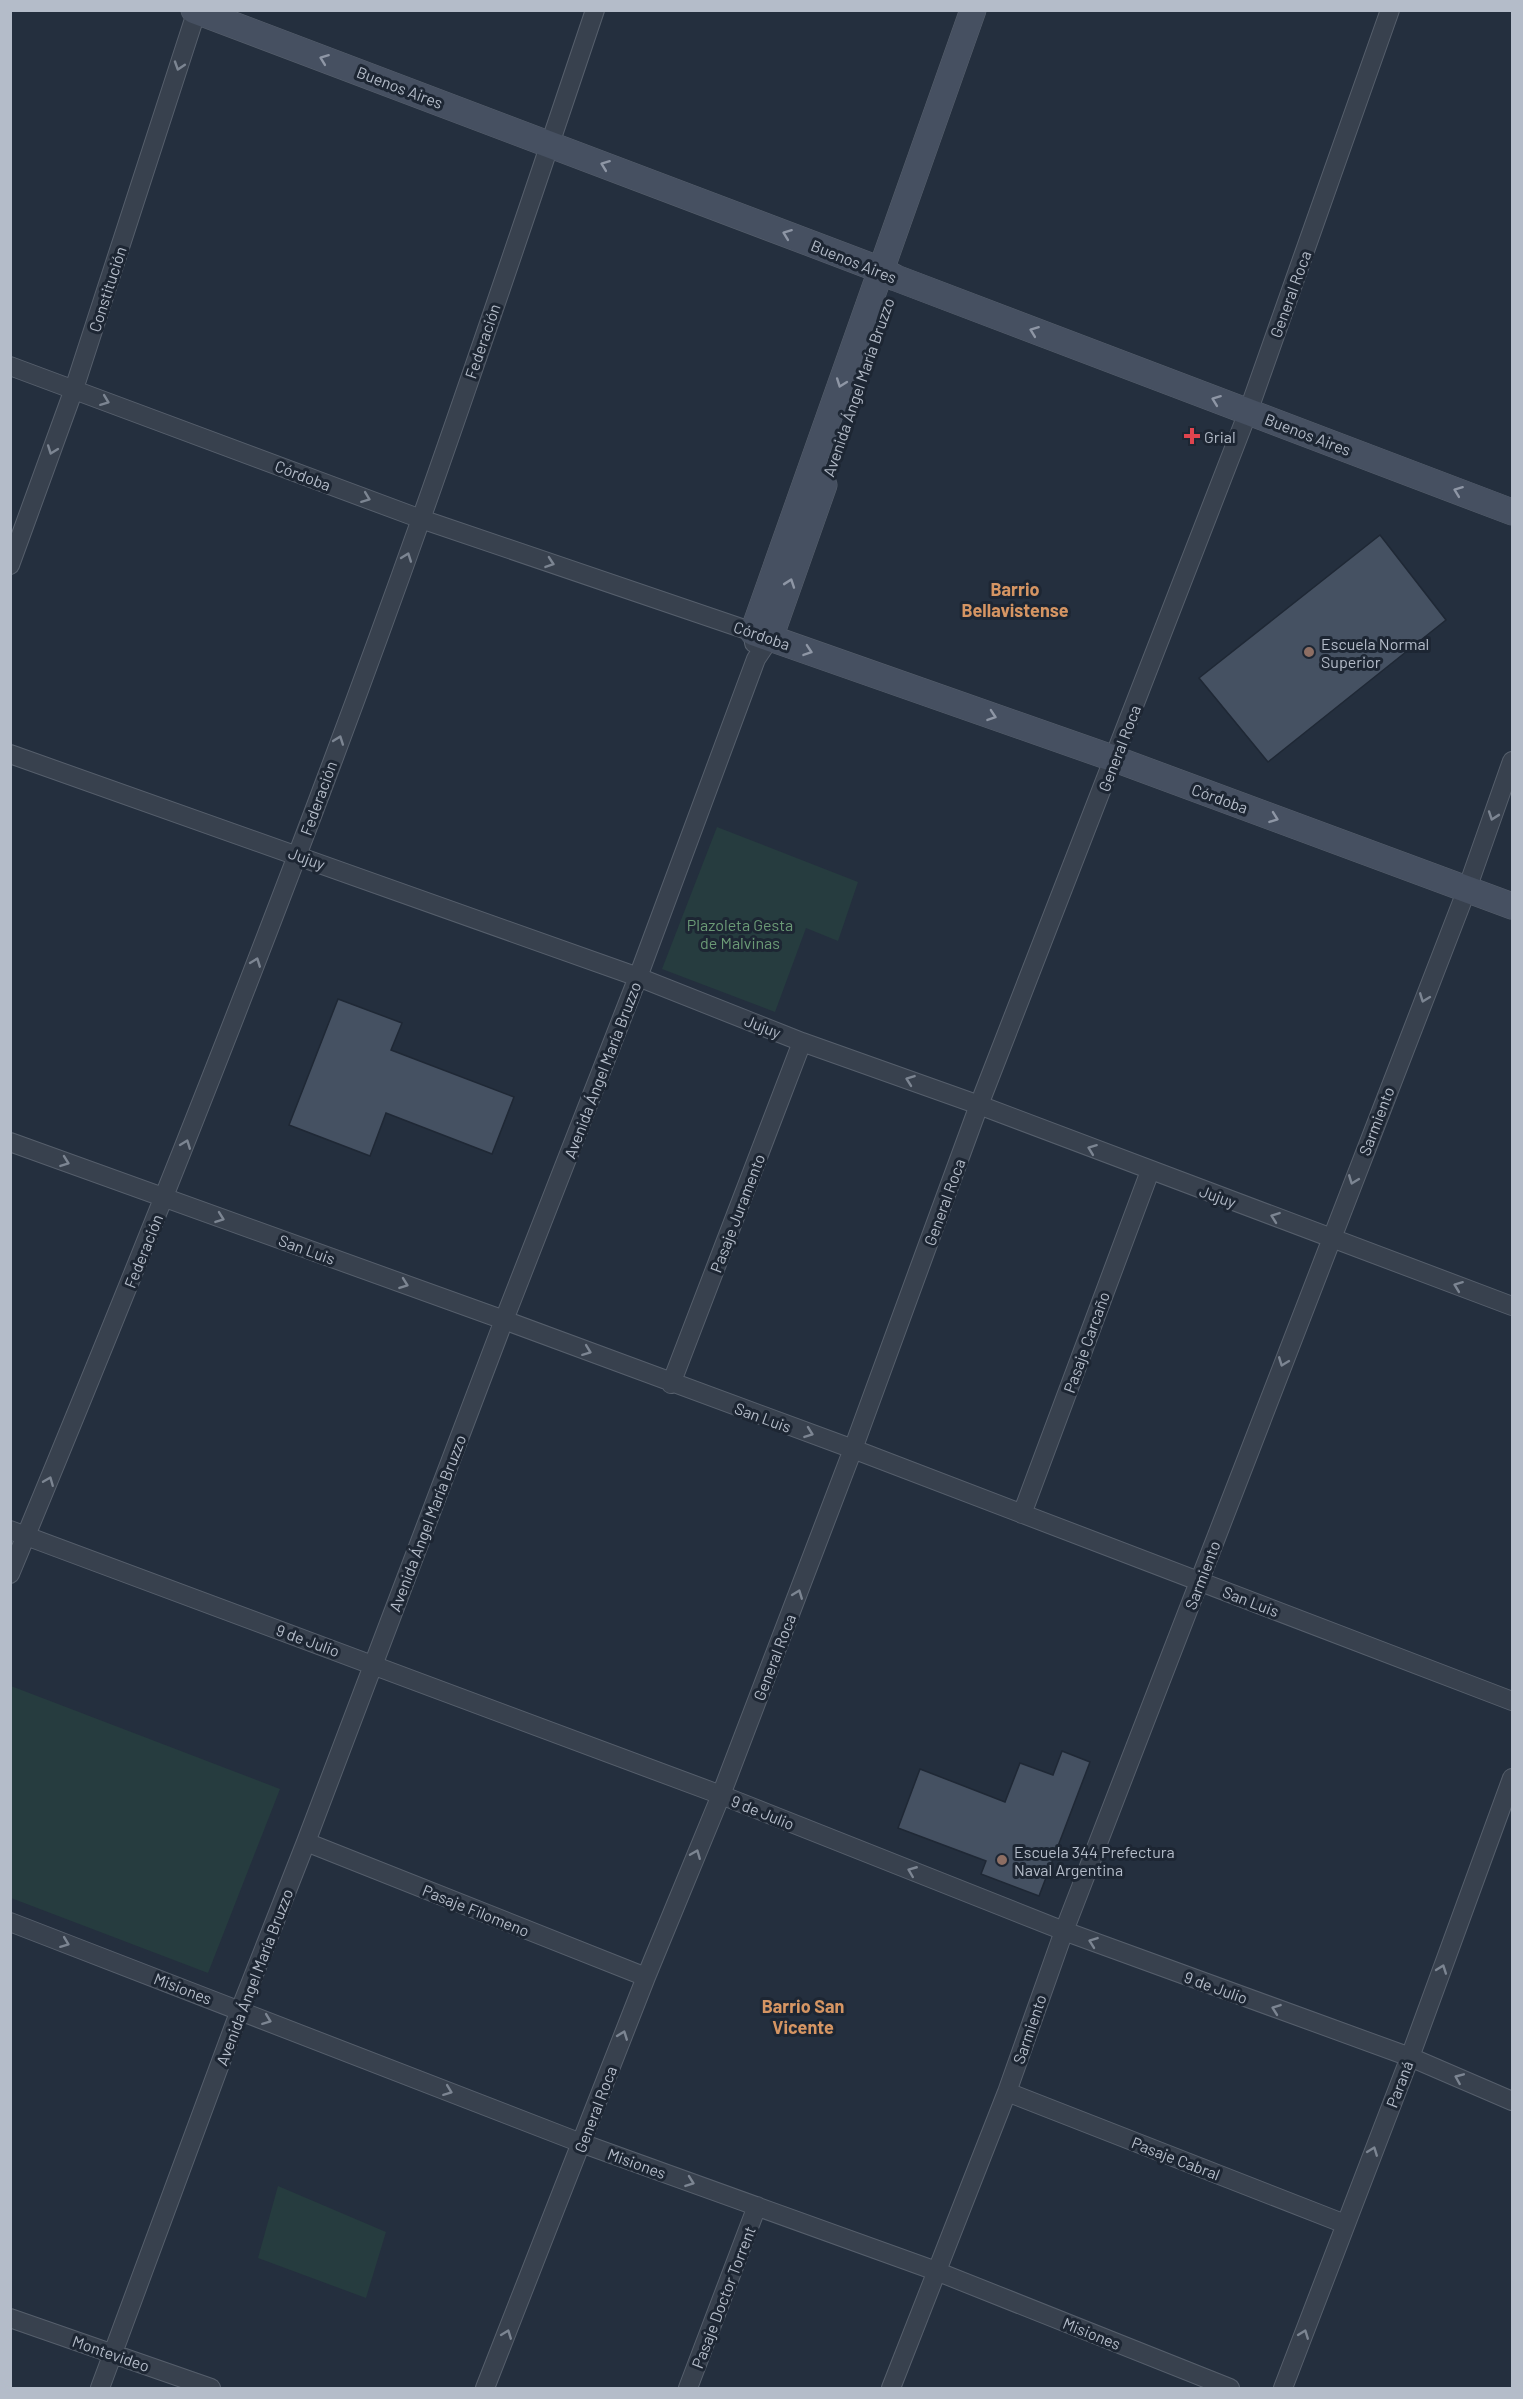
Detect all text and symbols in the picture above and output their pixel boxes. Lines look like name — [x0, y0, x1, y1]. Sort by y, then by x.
one-way arrow — [320, 54, 330, 67]
one-way arrow — [174, 60, 187, 71]
street label: Buenos Aires — [354, 62, 446, 112]
one-way arrow — [600, 160, 611, 172]
one-way arrow — [783, 229, 793, 242]
street label: Buenos Aires — [808, 235, 900, 287]
street label: Constitución — [84, 244, 130, 334]
street label: General Roca — [1265, 248, 1315, 340]
street label: Avenida Ángel María Bruzzo — [818, 295, 898, 479]
street label: Federación — [460, 301, 504, 381]
one-way arrow — [1029, 325, 1040, 338]
one-way arrow — [836, 377, 849, 387]
one-way arrow — [99, 393, 110, 406]
one-way arrow — [1212, 395, 1223, 407]
street label: Buenos Aires — [1262, 409, 1354, 459]
place label: Grial — [1204, 427, 1236, 446]
marker: Grial — [1185, 429, 1199, 443]
one-way arrow — [46, 445, 59, 455]
street label: Córdoba — [272, 456, 334, 494]
one-way arrow — [1453, 486, 1464, 498]
one-way arrow — [360, 491, 371, 504]
one-way arrow — [400, 552, 412, 563]
one-way arrow — [544, 556, 555, 568]
one-way arrow — [782, 578, 795, 589]
district label: Barrio Bellavistense — [961, 578, 1069, 621]
street label: Córdoba — [731, 617, 793, 653]
place label: Escuela Normal Superior — [1321, 634, 1429, 671]
one-way arrow — [802, 644, 813, 657]
marker: Escuela Normal Superior — [1302, 645, 1316, 659]
street label: General Roca — [1094, 702, 1144, 794]
one-way arrow — [986, 709, 997, 722]
one-way arrow — [332, 735, 345, 746]
street label: Federación — [296, 758, 340, 838]
street label: Córdoba — [1189, 779, 1251, 817]
one-way arrow — [1487, 810, 1500, 821]
one-way arrow — [1268, 811, 1279, 823]
street label: Jujuy — [286, 843, 329, 874]
park label: Plazoleta Gesta de Malvinas — [687, 915, 793, 952]
one-way arrow — [249, 957, 261, 968]
street label: Avenida Ángel María Bruzzo — [559, 979, 645, 1161]
one-way arrow — [1419, 992, 1432, 1003]
street label: Jujuy — [742, 1010, 785, 1042]
one-way arrow — [905, 1075, 916, 1088]
street label: Sarmiento — [1354, 1084, 1398, 1158]
one-way arrow — [179, 1139, 191, 1150]
one-way arrow — [1088, 1144, 1099, 1156]
street label: Pasaje Juramento — [706, 1151, 768, 1275]
one-way arrow — [60, 1155, 70, 1168]
street label: General Roca — [919, 1156, 969, 1248]
one-way arrow — [1348, 1174, 1361, 1185]
street label: Jujuy — [1197, 1181, 1240, 1212]
street label: Federación — [120, 1211, 166, 1291]
one-way arrow — [214, 1211, 225, 1224]
one-way arrow — [1270, 1212, 1281, 1225]
street label: San Luis — [276, 1230, 338, 1268]
one-way arrow — [398, 1276, 408, 1289]
one-way arrow — [1453, 1280, 1464, 1293]
street label: Pasaje Carcaño — [1059, 1289, 1113, 1395]
one-way arrow — [580, 1344, 591, 1356]
one-way arrow — [1278, 1356, 1291, 1367]
street label: San Luis — [732, 1398, 794, 1436]
one-way arrow — [803, 1426, 814, 1439]
street label: Avenida Ángel María Bruzzo — [384, 1432, 470, 1614]
one-way arrow — [42, 1477, 54, 1488]
street label: Sarmiento — [1180, 1538, 1224, 1612]
street label: San Luis — [1220, 1582, 1282, 1620]
one-way arrow — [790, 1589, 803, 1600]
street label: General Roca — [749, 1611, 799, 1703]
street label: 9 de Julio — [274, 1620, 342, 1660]
street label: 9 de Julio — [729, 1791, 797, 1833]
place label: Escuela 344 Prefectura Naval Argentina — [1014, 1842, 1175, 1879]
one-way arrow — [689, 1849, 701, 1860]
marker: Escuela 344 Prefectura Naval Argentina — [995, 1853, 1009, 1867]
one-way arrow — [907, 1866, 918, 1878]
street label: Pasaje Filomeno — [420, 1880, 532, 1940]
street label: Avenida Ángel María Bruzzo — [211, 1886, 297, 2068]
one-way arrow — [59, 1935, 70, 1948]
one-way arrow — [1088, 1937, 1099, 1950]
one-way arrow — [1435, 1964, 1447, 1975]
street label: 9 de Julio — [1182, 1967, 1250, 2007]
street label: Misiones — [151, 1968, 215, 2008]
street label: Sarmiento — [1008, 1992, 1050, 2066]
district label: Barrio San Vicente — [762, 1995, 844, 2038]
one-way arrow — [1272, 2003, 1282, 2016]
one-way arrow — [260, 2013, 271, 2025]
one-way arrow — [616, 2030, 629, 2041]
street label: Paraná — [1381, 2058, 1417, 2110]
street label: General Roca — [570, 2063, 620, 2155]
one-way arrow — [1454, 2073, 1465, 2085]
one-way arrow — [442, 2084, 453, 2096]
street label: Pasaje Cabral — [1129, 2132, 1223, 2184]
street label: Misiones — [605, 2144, 669, 2182]
one-way arrow — [1366, 2147, 1378, 2158]
one-way arrow — [684, 2174, 695, 2187]
street label: Pasaje Doctor Torrent — [687, 2223, 759, 2371]
street label: Misiones — [1060, 2313, 1124, 2353]
one-way arrow — [500, 2329, 512, 2340]
one-way arrow — [1296, 2329, 1309, 2340]
street label: Montevideo — [70, 2331, 152, 2375]

